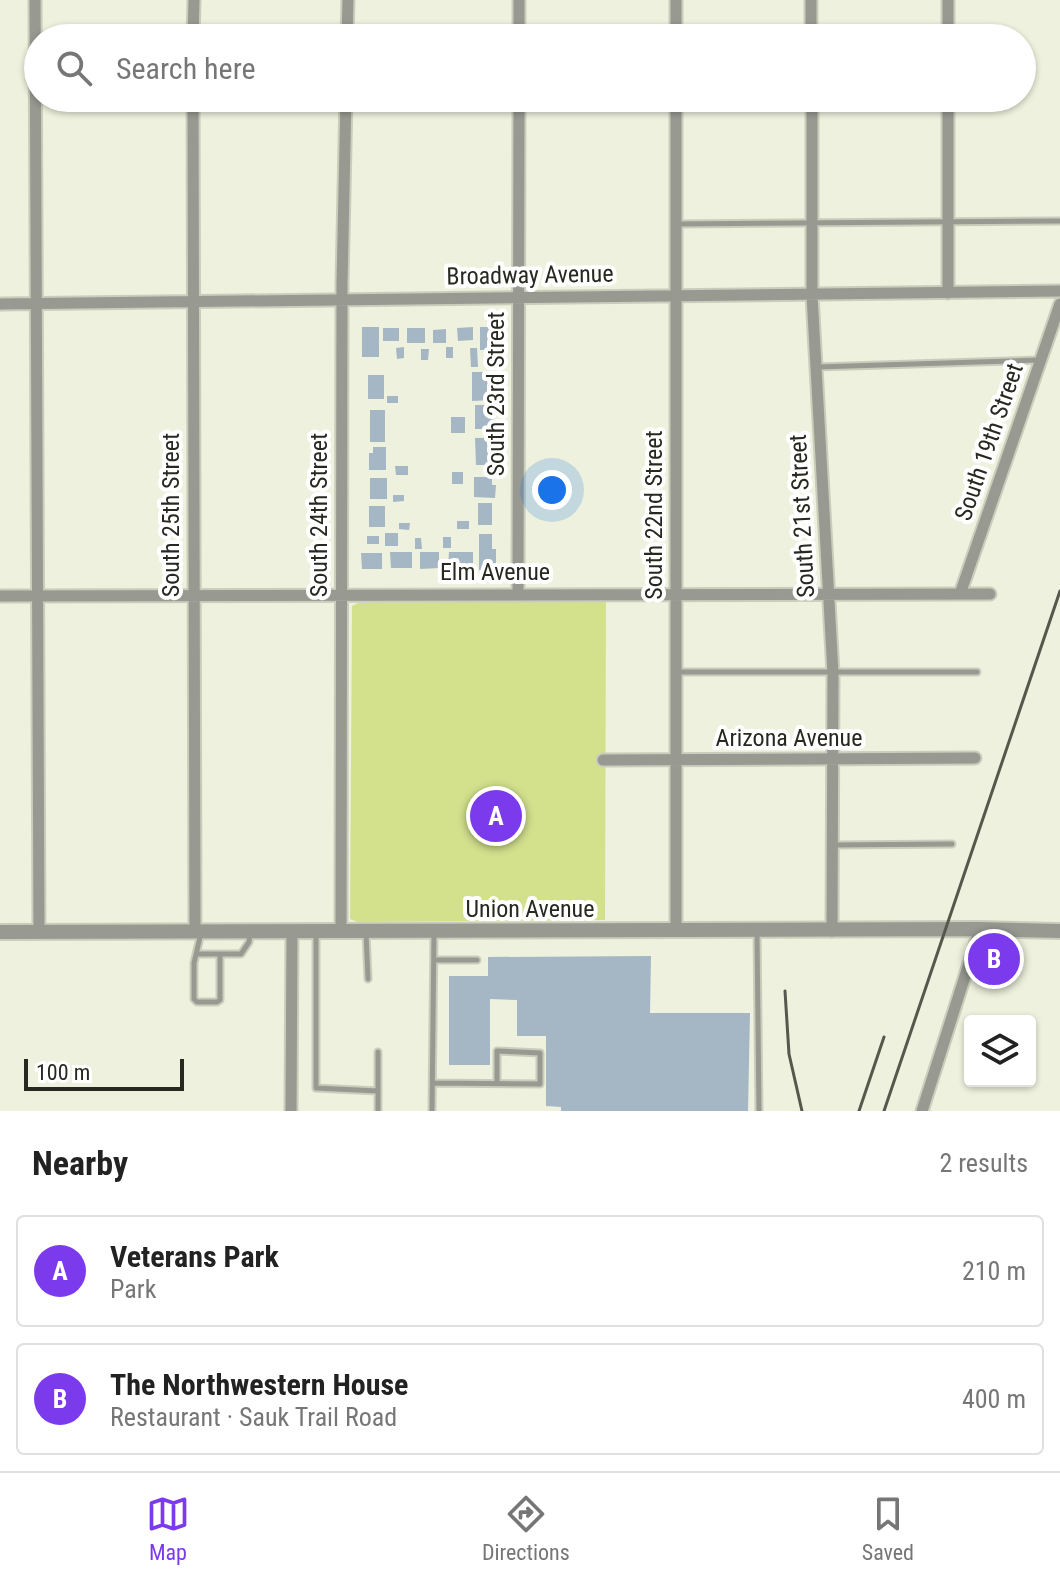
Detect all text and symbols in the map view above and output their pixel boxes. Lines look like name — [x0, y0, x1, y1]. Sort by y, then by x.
search box — [24, 24, 1036, 112]
icon: search — [52, 46, 96, 90]
text: Search here — [116, 51, 256, 86]
street label: Broadway Avenue — [446, 260, 614, 290]
street label: South 23rd Street — [482, 312, 510, 476]
street label: South 19th Street — [949, 360, 1029, 524]
street label: South 22nd Street — [640, 430, 668, 600]
street label: South 25th Street — [157, 433, 185, 597]
street label: South 24th Street — [305, 433, 333, 597]
street label: South 21st Street — [784, 433, 820, 599]
your location — [532, 470, 572, 510]
street label: Elm Avenue — [440, 558, 550, 586]
street label: Arizona Avenue — [716, 724, 862, 752]
pin: A — [470, 786, 522, 846]
street label: Union Avenue — [466, 895, 594, 923]
pin: B — [968, 929, 1020, 989]
map controls — [964, 1015, 1036, 1087]
button: layers — [964, 1015, 1036, 1087]
scale bar — [24, 1055, 184, 1091]
text: 100 m — [36, 1060, 90, 1085]
text: Nearby — [32, 1143, 128, 1183]
text: 2 results — [939, 1148, 1028, 1178]
text: Veterans Park — [110, 1239, 279, 1274]
text: A — [52, 1256, 68, 1286]
text: 210 m — [962, 1256, 1026, 1286]
text: Park — [110, 1274, 156, 1304]
text: The Northwestern House — [110, 1367, 408, 1402]
text: B — [53, 1384, 67, 1414]
text: 400 m — [962, 1384, 1026, 1414]
text: Restaurant · Sauk Trail Road — [110, 1402, 397, 1432]
tab: Map — [146, 1492, 190, 1565]
tab: Directions — [482, 1492, 570, 1565]
tab: Saved — [862, 1492, 914, 1565]

